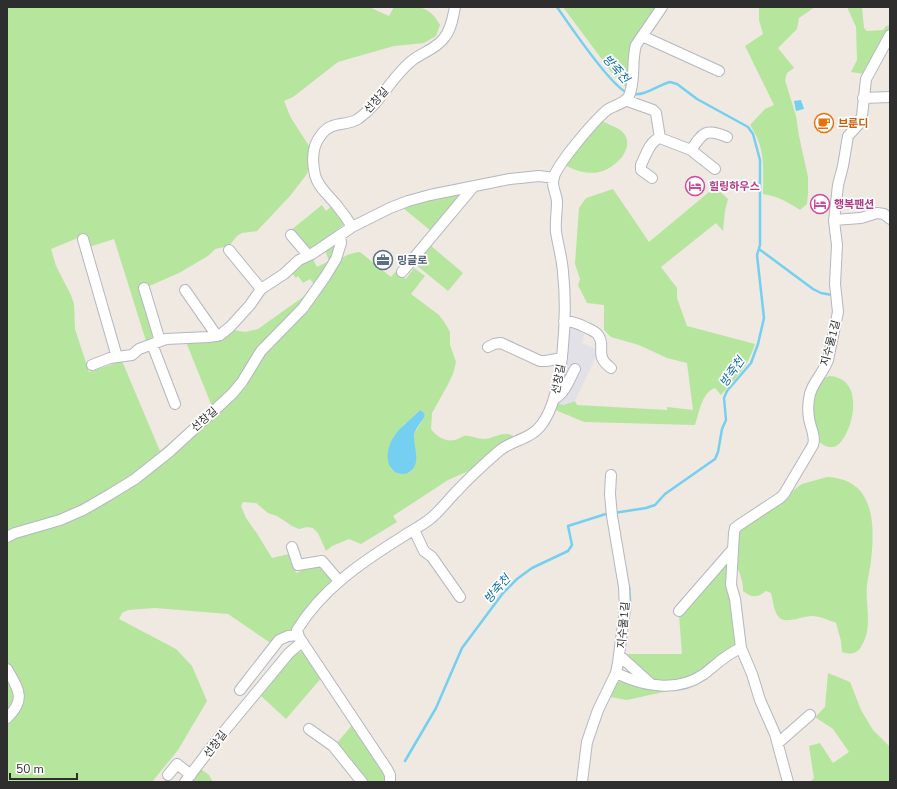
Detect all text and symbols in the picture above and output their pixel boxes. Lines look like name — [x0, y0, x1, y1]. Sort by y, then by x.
water label: 방죽천 — [599, 51, 634, 88]
street label: 선창길 — [361, 84, 392, 117]
cafe icon: 브룬디 — [813, 112, 835, 134]
place label: 브룬디 — [838, 116, 868, 131]
hotel icon: 힐링하우스 — [684, 175, 706, 197]
place label: 힐링하우스 — [709, 179, 760, 194]
hotel icon: 행복팬션 — [809, 193, 831, 215]
place label: 행복팬션 — [834, 197, 874, 212]
office icon: 밍글로 — [372, 249, 394, 271]
place label: 밍글로 — [397, 253, 427, 268]
street label: 지수물1길 — [817, 318, 844, 368]
water label: 방죽천 — [716, 352, 749, 390]
street label: 선창길 — [548, 363, 569, 395]
street label: 선창길 — [188, 404, 221, 435]
water label: 방죽천 — [480, 570, 515, 607]
street label: 지수물1길 — [614, 601, 633, 649]
street label: 선창길 — [200, 728, 231, 761]
scale bar — [10, 755, 77, 781]
text: 50 m — [16, 761, 44, 777]

